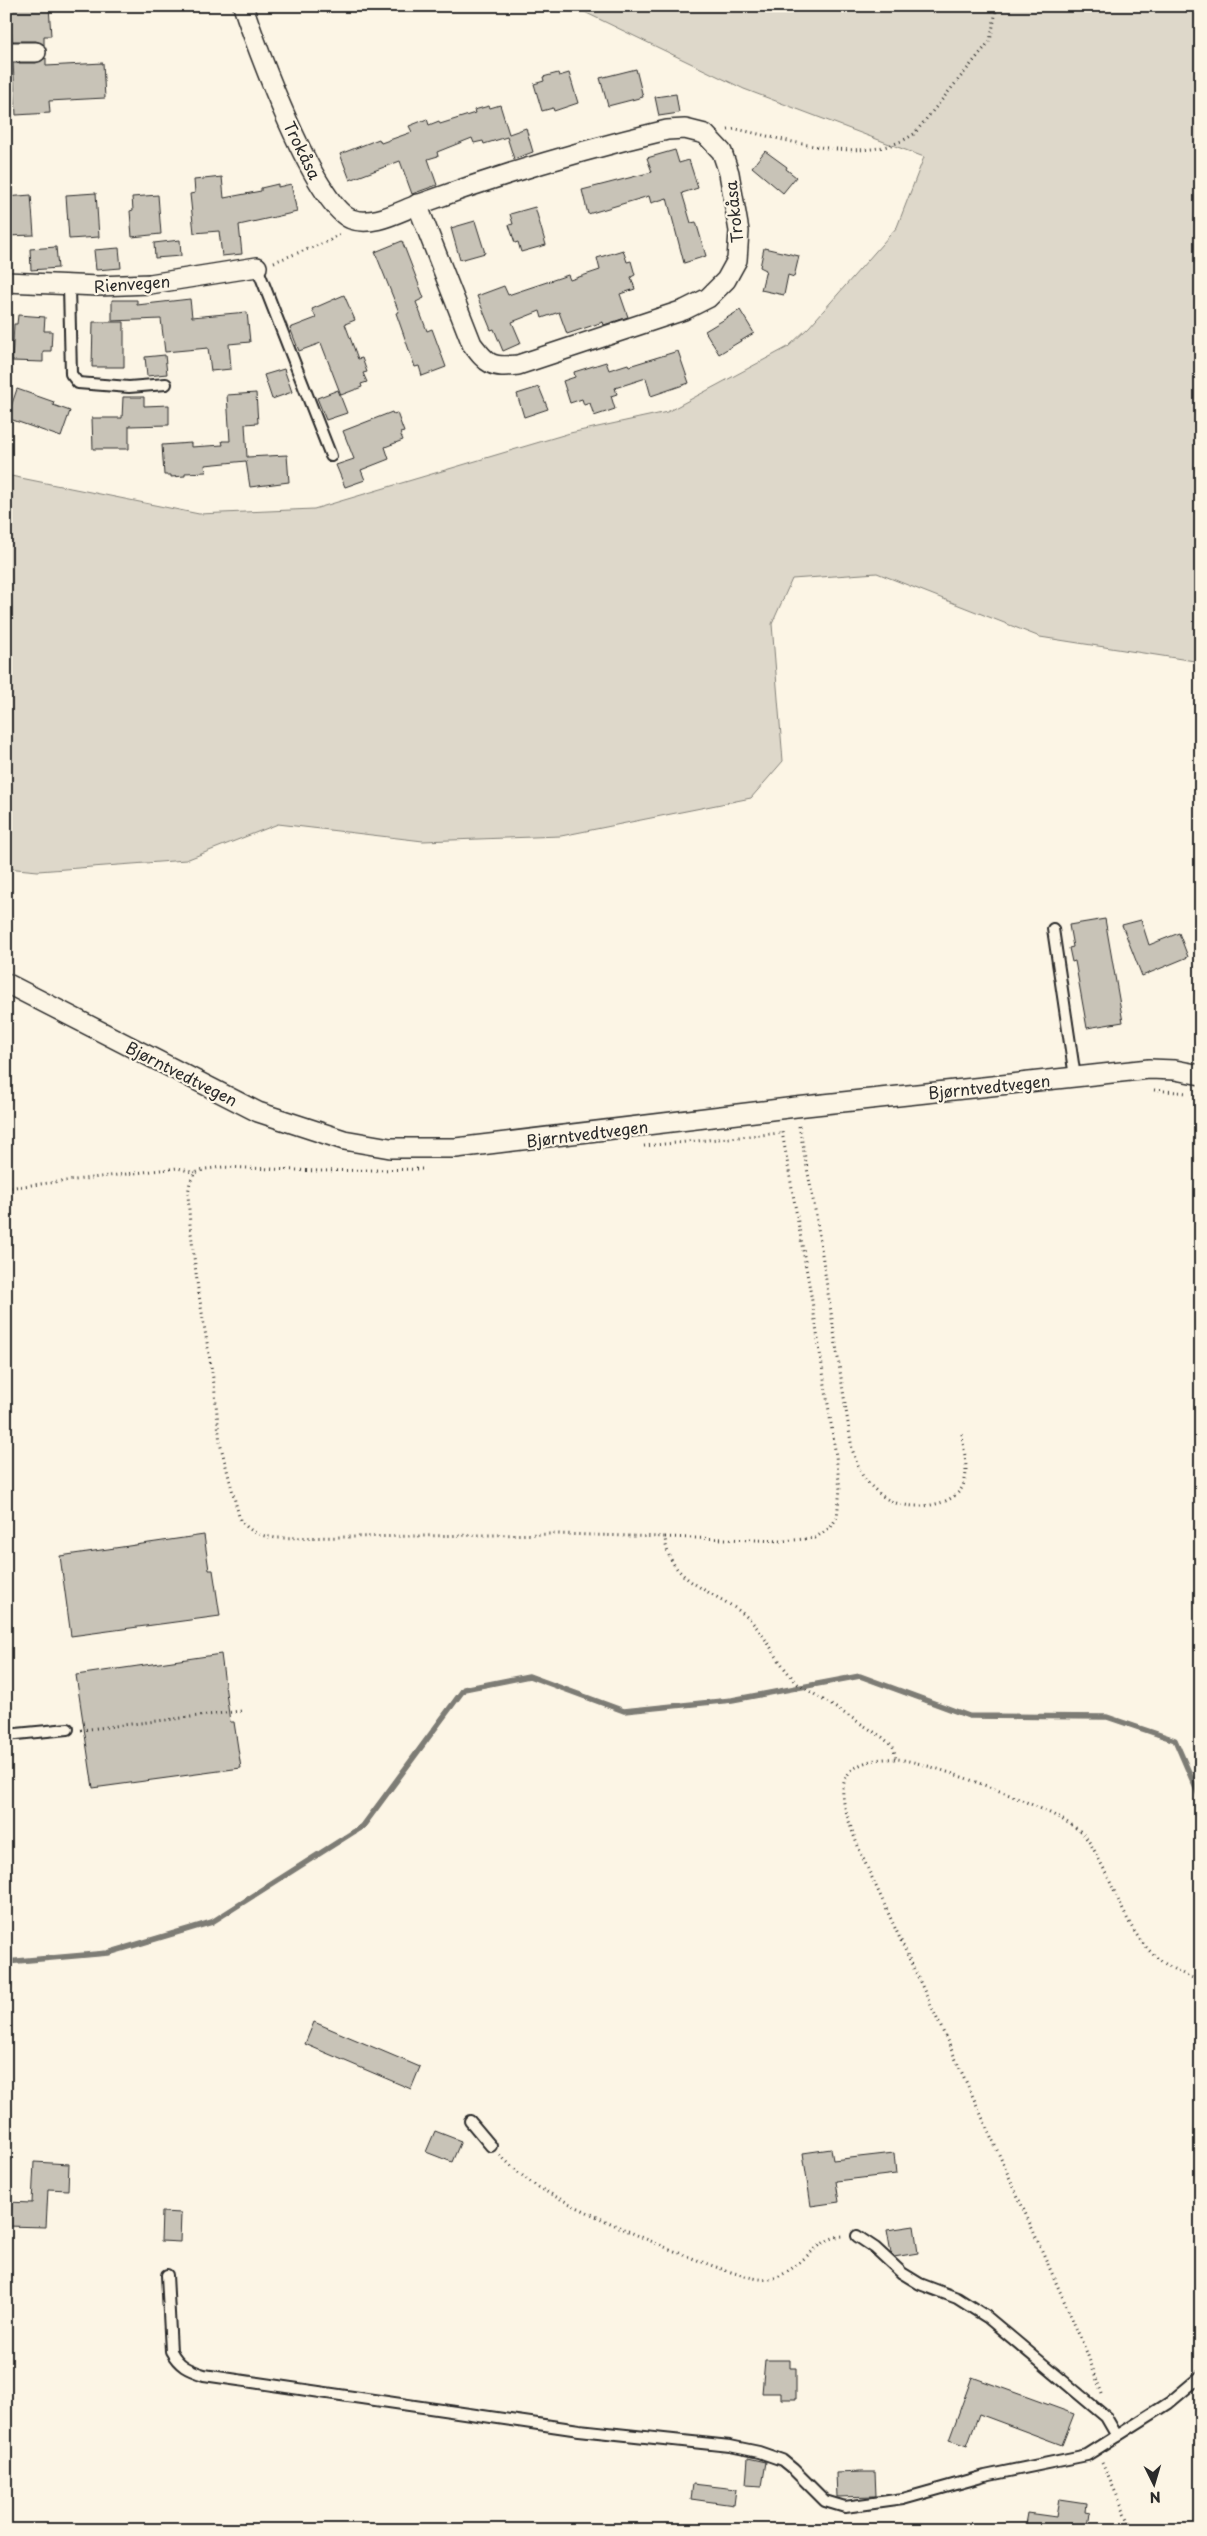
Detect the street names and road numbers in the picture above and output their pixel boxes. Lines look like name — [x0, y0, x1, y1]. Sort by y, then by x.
street label: Trokåsa — [279, 117, 327, 183]
street label: Trokåsa — [718, 180, 748, 244]
street label: Rienvegen — [93, 268, 171, 298]
street label: Bjørntvedtvegen — [122, 1034, 242, 1112]
street label: Bjørntvedtvegen — [927, 1068, 1051, 1104]
street label: Bjørntvedtvegen — [525, 1114, 649, 1152]

